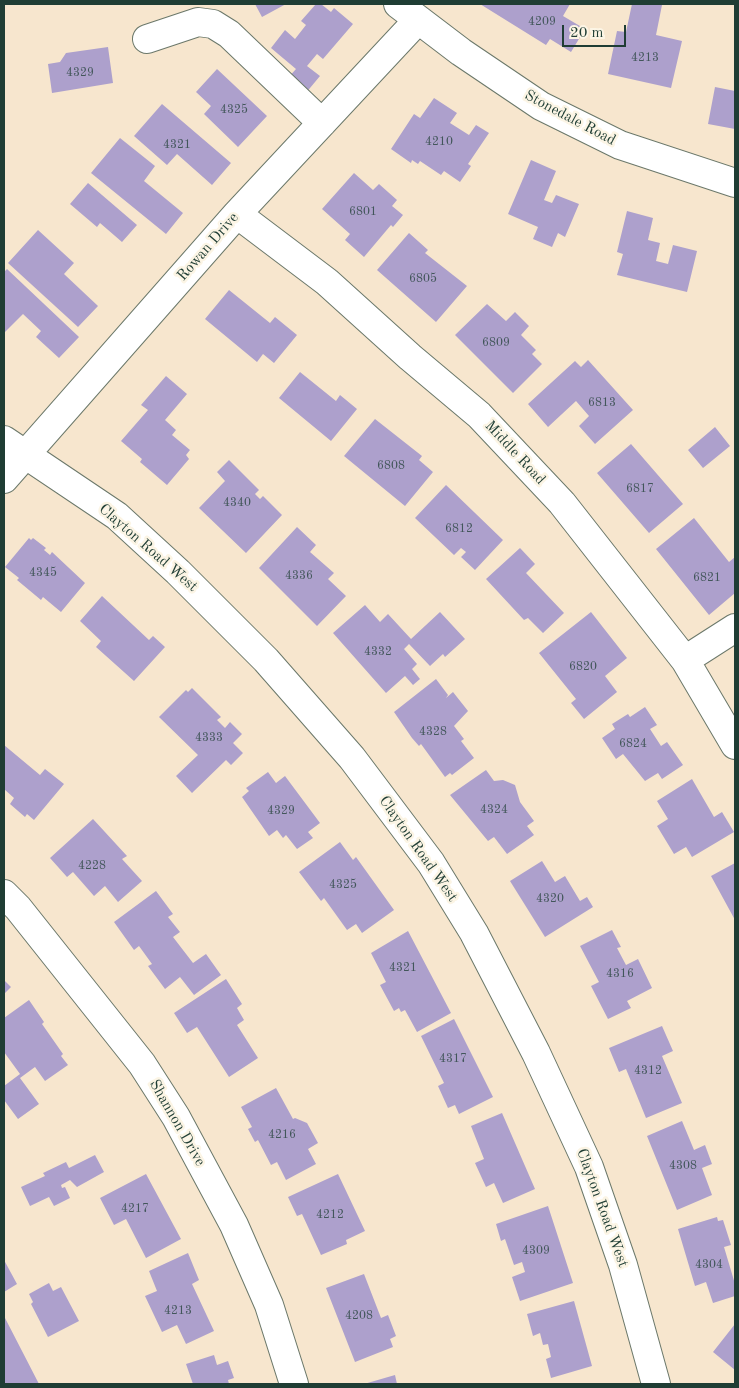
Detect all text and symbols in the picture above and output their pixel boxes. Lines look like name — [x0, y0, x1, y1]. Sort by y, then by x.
house number: 4209 — [528, 15, 556, 29]
scale bar — [564, 15, 628, 47]
text: 20 m — [570, 26, 604, 41]
house number: 4213 — [631, 51, 659, 65]
house number: 4329 — [66, 66, 94, 80]
street label: Stonedale Road — [521, 86, 619, 150]
house number: 4325 — [220, 103, 248, 117]
house number: 4210 — [425, 135, 453, 149]
house number: 4321 — [163, 138, 191, 152]
house number: 6801 — [349, 205, 377, 219]
street label: Rowan Drive — [173, 209, 243, 285]
house number: 6805 — [409, 272, 437, 286]
house number: 6809 — [482, 336, 510, 350]
house number: 6813 — [588, 396, 616, 410]
street label: Middle Road — [481, 417, 549, 489]
house number: 6808 — [377, 459, 405, 473]
house number: 6817 — [626, 482, 654, 496]
house number: 4340 — [223, 496, 251, 510]
street label: Clayton Road West — [95, 500, 201, 596]
house number: 6812 — [445, 522, 473, 536]
house number: 4345 — [29, 566, 57, 580]
house number: 4336 — [285, 569, 313, 583]
house number: 6821 — [693, 571, 721, 585]
house number: 4332 — [364, 645, 392, 659]
house number: 6820 — [569, 660, 597, 674]
house number: 4328 — [419, 725, 447, 739]
house number: 4333 — [195, 731, 223, 745]
house number: 6824 — [619, 737, 647, 751]
street label: Clayton Road West — [375, 793, 461, 905]
house number: 4324 — [480, 803, 508, 817]
house number: 4329 — [267, 804, 295, 818]
house number: 4228 — [78, 859, 106, 873]
house number: 4325 — [329, 878, 357, 892]
house number: 4320 — [536, 892, 564, 906]
house number: 4321 — [389, 961, 417, 975]
house number: 4316 — [606, 967, 634, 981]
house number: 4317 — [439, 1052, 467, 1066]
house number: 4312 — [634, 1064, 662, 1078]
street label: Shannon Drive — [145, 1077, 209, 1169]
house number: 4216 — [268, 1128, 296, 1142]
street label: Clayton Road West — [572, 1146, 632, 1270]
house number: 4308 — [669, 1159, 697, 1173]
house number: 4217 — [121, 1202, 149, 1216]
house number: 4212 — [316, 1208, 344, 1222]
house number: 4309 — [522, 1244, 550, 1258]
house number: 4304 — [695, 1258, 723, 1272]
house number: 4213 — [164, 1304, 192, 1318]
house number: 4208 — [345, 1309, 373, 1323]

